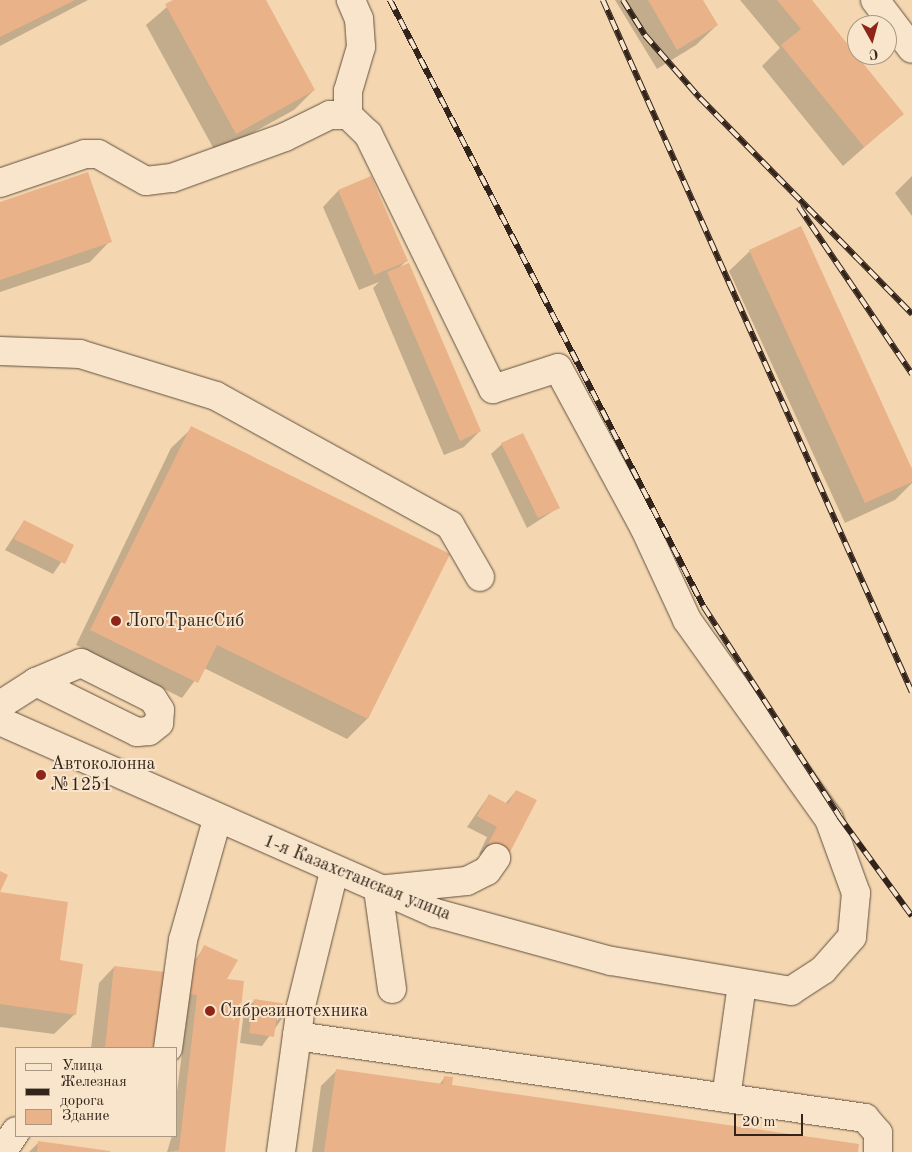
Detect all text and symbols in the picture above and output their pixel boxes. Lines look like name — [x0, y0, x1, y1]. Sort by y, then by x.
north arrow — [847, 15, 897, 65]
text: С — [868, 46, 879, 61]
place label: ЛогоТрансСиб — [126, 610, 244, 632]
marker: ЛогоТрансСиб — [110, 615, 122, 627]
place label: Автоколонна №1251 — [51, 754, 155, 796]
marker: Автоколонна №1251 — [35, 769, 47, 781]
street label: 1-я Казахстанская улица — [260, 830, 454, 926]
place label: Сибрезинотехника — [220, 1000, 368, 1022]
marker: Сибрезинотехника — [204, 1005, 216, 1017]
legend — [15, 1047, 178, 1137]
text: Улица — [62, 1059, 103, 1074]
text: Железная дорога — [60, 1075, 127, 1109]
scale bar — [737, 1104, 806, 1136]
text: Здание — [62, 1109, 109, 1124]
text: 20 m — [742, 1115, 776, 1130]

